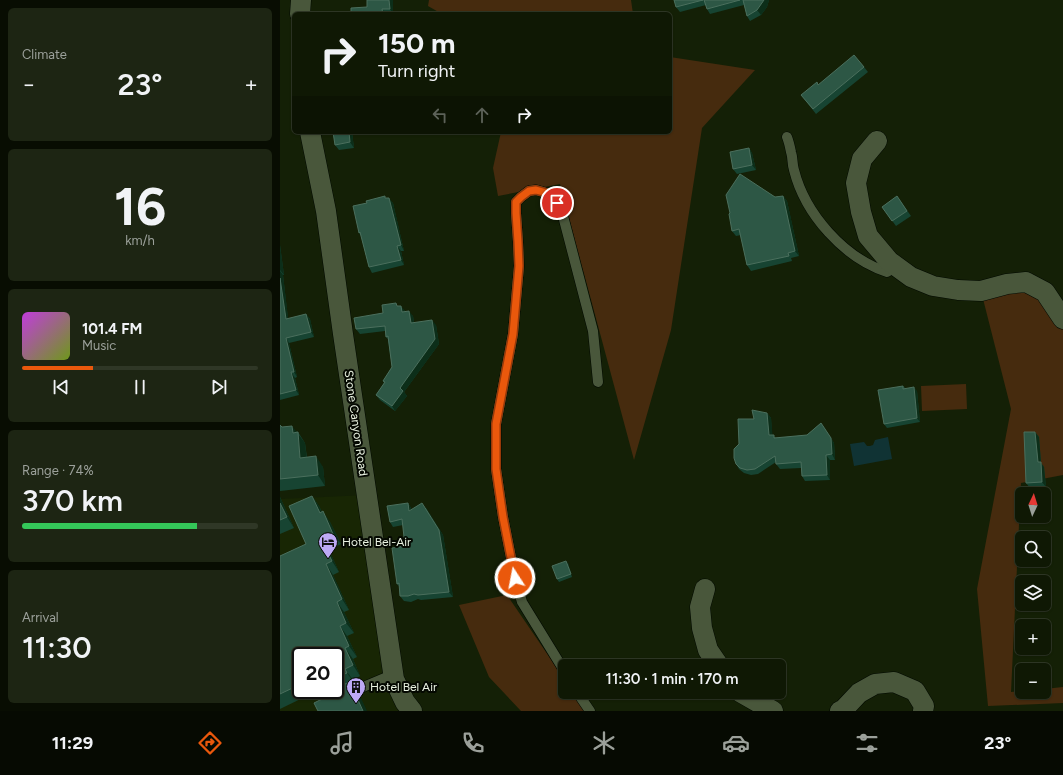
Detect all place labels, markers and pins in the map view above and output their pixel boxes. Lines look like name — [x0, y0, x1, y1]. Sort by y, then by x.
pin — [540, 186, 574, 220]
hotel icon: Hotel Bel-Air — [317, 531, 339, 559]
place label: Hotel Bel-Air — [342, 535, 411, 549]
building icon: Hotel Bel Air — [345, 676, 367, 704]
place label: Hotel Bel Air — [370, 680, 437, 694]

